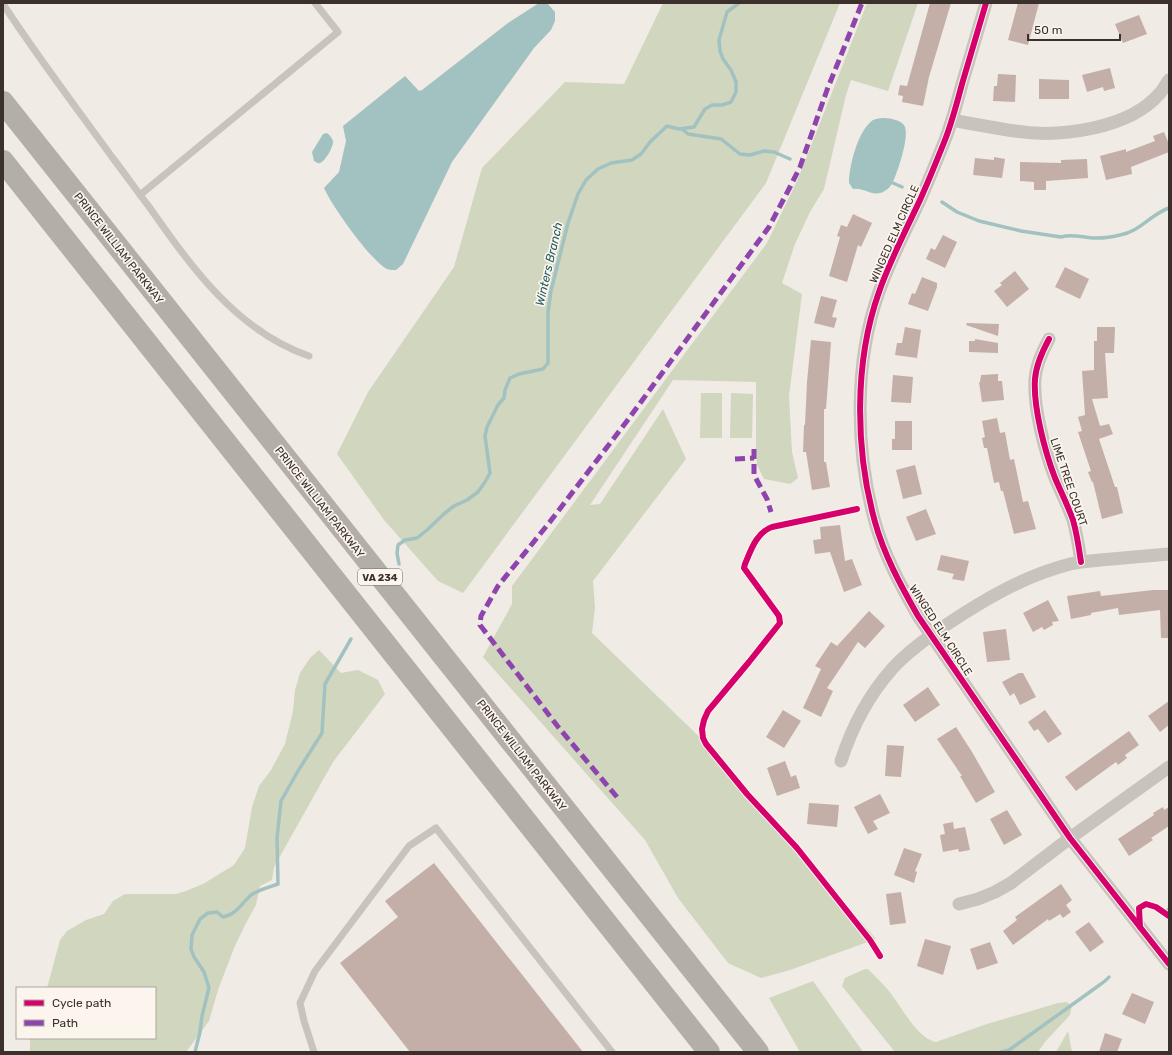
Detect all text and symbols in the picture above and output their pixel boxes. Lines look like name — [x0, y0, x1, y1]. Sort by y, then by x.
scale bar — [1028, 16, 1120, 42]
text: 50 m — [1034, 23, 1062, 37]
street label: WINGED ELM CIRCLE — [867, 183, 922, 285]
street label: PRINCE WILLIAM PARKWAY — [71, 190, 166, 306]
water label: Winters Branch — [533, 221, 565, 307]
street label: LIME TREE COURT — [1047, 436, 1090, 529]
street label: PRINCE WILLIAM PARKWAY — [272, 444, 367, 560]
road number: VA 234 — [358, 569, 402, 585]
street label: WINGED ELM CIRCLE — [906, 582, 975, 678]
street label: PRINCE WILLIAM PARKWAY — [474, 697, 569, 813]
legend — [16, 987, 156, 1039]
text: Cycle path — [52, 996, 111, 1010]
text: Path — [52, 1016, 78, 1030]

